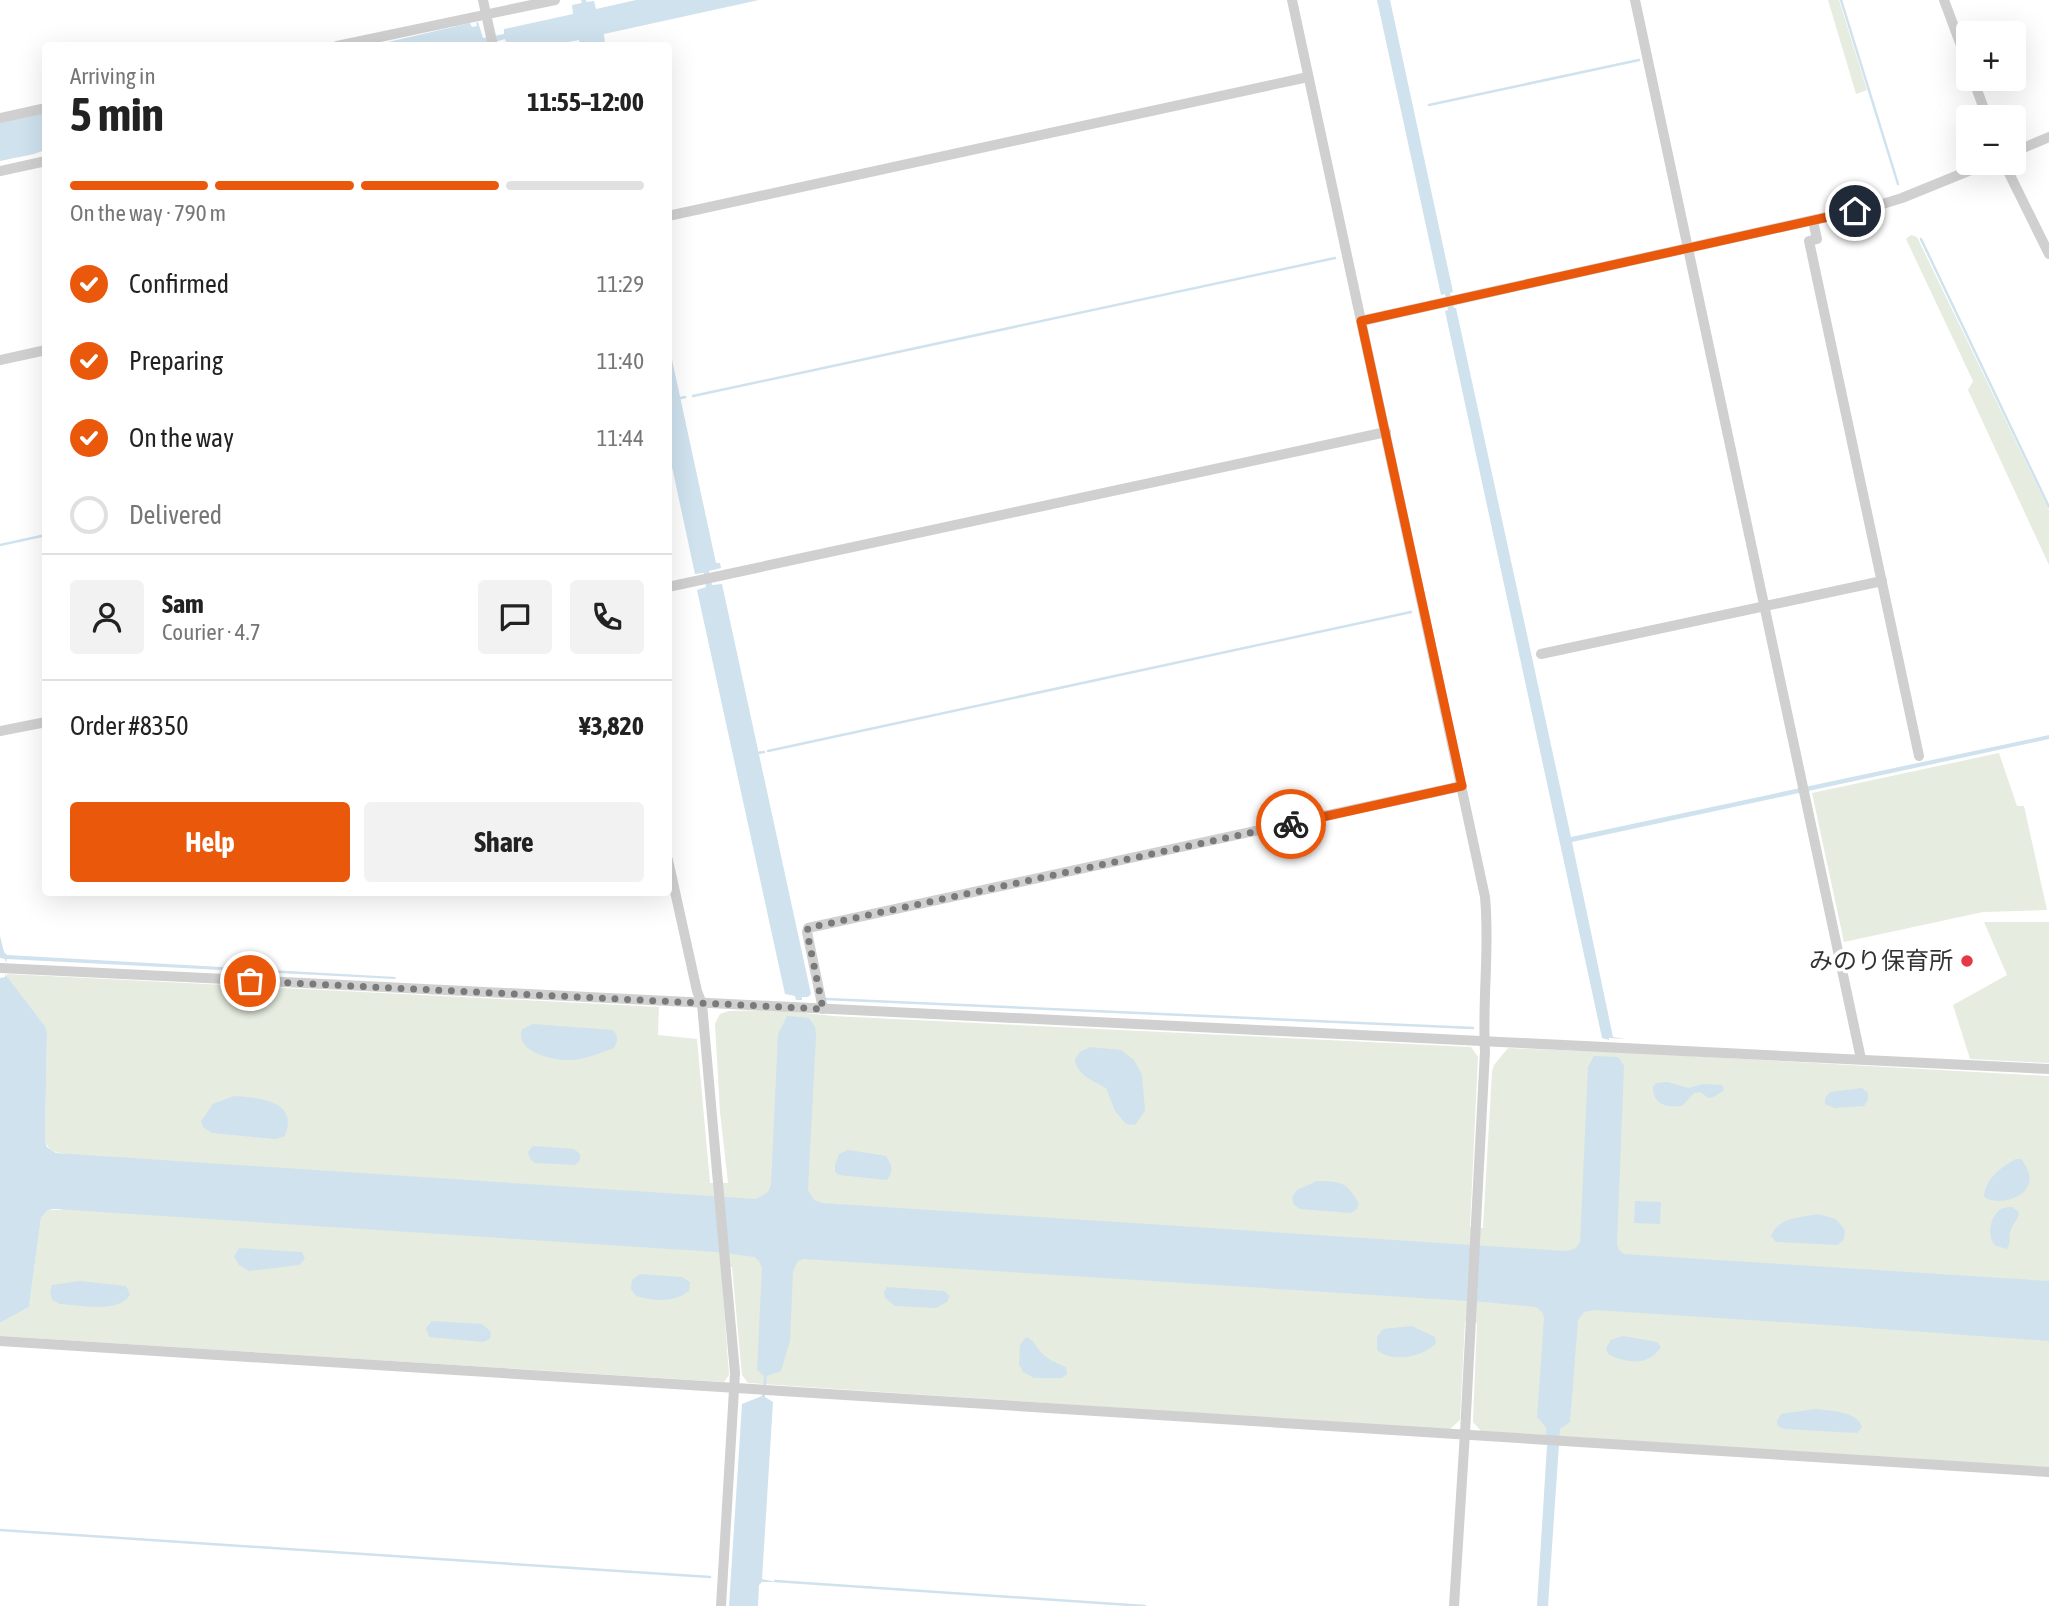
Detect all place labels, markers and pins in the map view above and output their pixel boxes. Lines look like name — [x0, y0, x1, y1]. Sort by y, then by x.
pin — [1825, 181, 1885, 241]
place label: みのり保育所 — [1809, 947, 1953, 974]
pin — [220, 951, 280, 1011]
marker: みのり保育所 — [1959, 953, 1975, 969]

